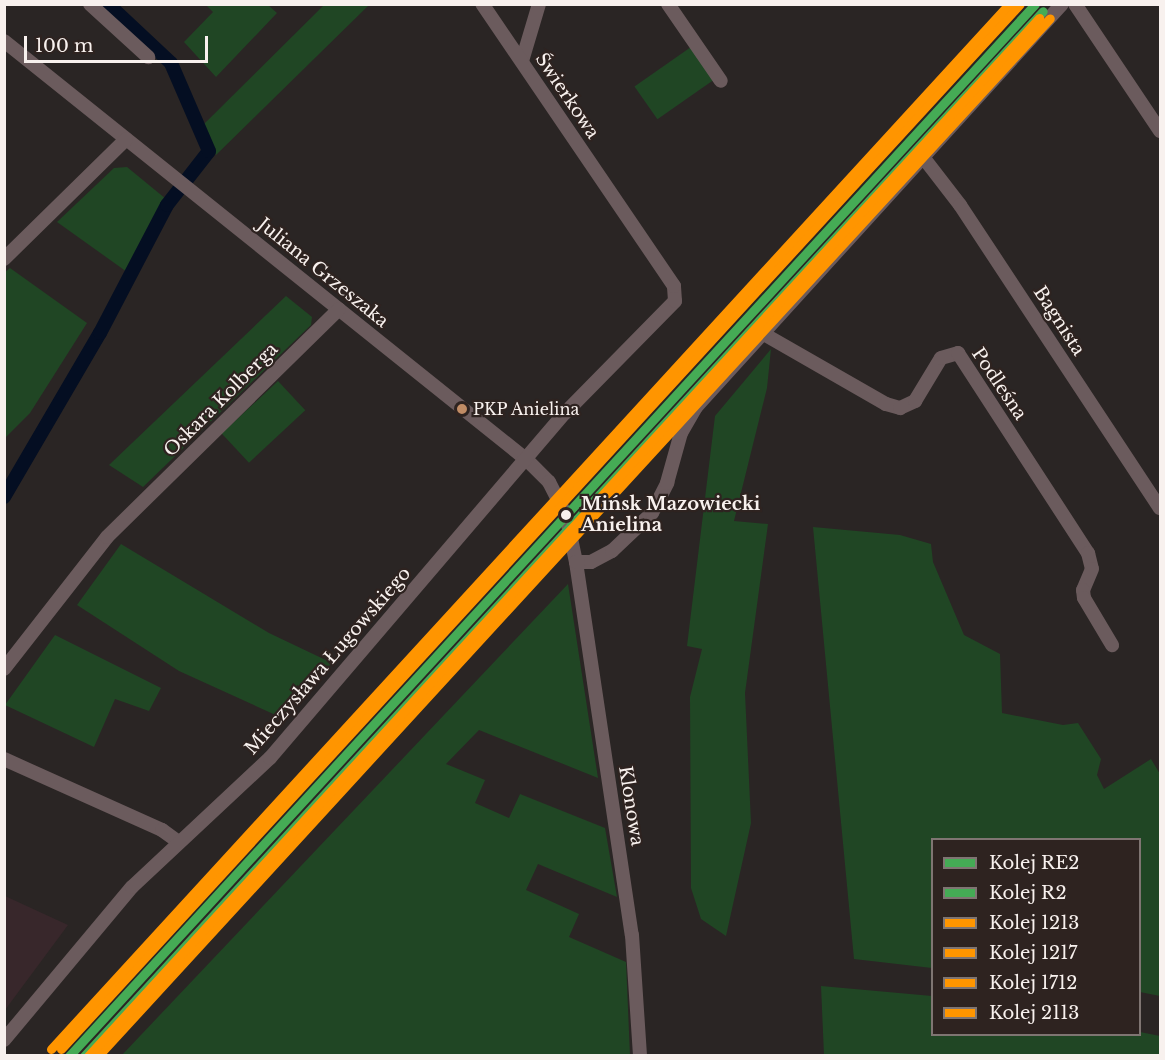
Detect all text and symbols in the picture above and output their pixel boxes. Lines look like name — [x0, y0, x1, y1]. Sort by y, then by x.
scale bar — [27, 24, 212, 62]
text: 100 m — [35, 35, 93, 57]
street label: Świerkowa — [530, 49, 604, 143]
street label: Juliana Grzeszaka — [253, 214, 393, 332]
street label: Bagnista — [1029, 282, 1089, 360]
street label: Oskara Kolberga — [159, 338, 283, 462]
street label: Podleśna — [967, 344, 1031, 424]
place label: PKP Anielina — [473, 399, 581, 419]
marker: PKP Anielina — [456, 403, 468, 415]
place label: Mińsk Mazowiecki Anielina — [581, 494, 761, 536]
marker: Mińsk Mazowiecki Anielina — [556, 505, 576, 525]
street label: Mieczysława Ługowskiego — [241, 563, 415, 759]
street label: Klonowa — [614, 765, 648, 847]
legend — [931, 838, 1141, 1036]
text: Kolej RE2 — [989, 852, 1079, 874]
text: Kolej R2 — [989, 882, 1067, 904]
text: Kolej 1213 — [989, 912, 1079, 934]
text: Kolej 1217 — [989, 942, 1077, 964]
text: Kolej 1712 — [989, 972, 1077, 994]
text: Kolej 2113 — [989, 1002, 1079, 1024]

